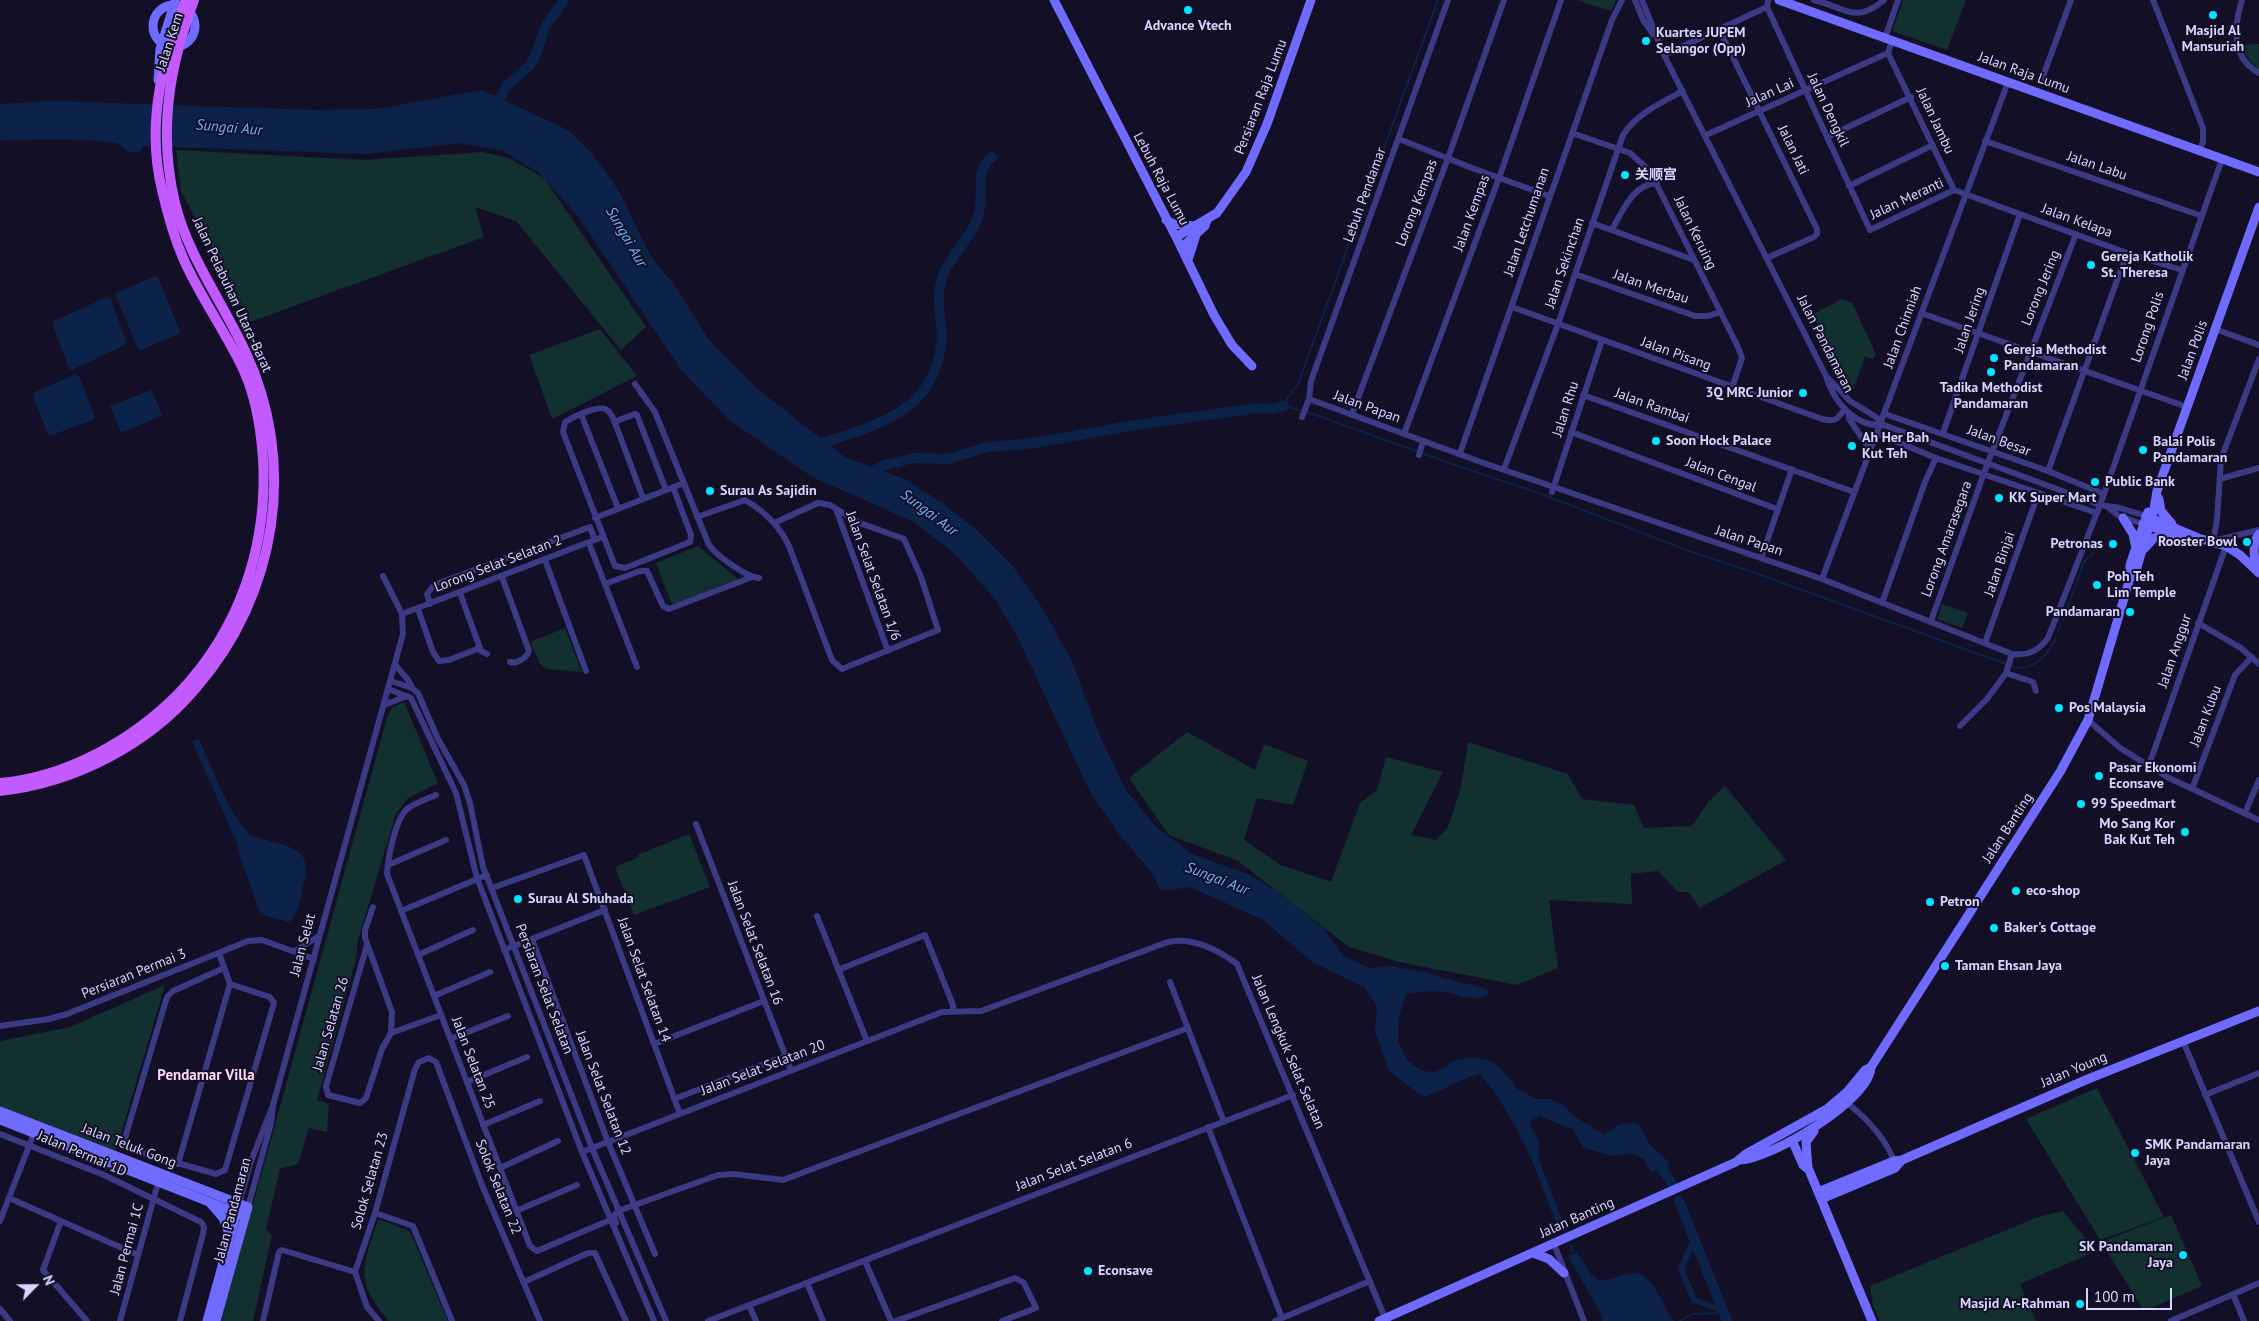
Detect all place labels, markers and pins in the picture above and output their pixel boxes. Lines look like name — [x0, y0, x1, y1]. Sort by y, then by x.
marker: Advance Vtech — [1182, 4, 1194, 16]
marker: Masjid Al Mansuriah — [2207, 9, 2219, 21]
place label: Advance Vtech — [1144, 18, 1232, 34]
place label: Masjid Al Mansuriah — [2182, 23, 2244, 56]
place label: Kuartes JUPEM Selangor (Opp) — [1656, 25, 1746, 58]
marker: Kuartes JUPEM Selangor (Opp) — [1640, 35, 1652, 47]
place label: 关顺宫 — [1635, 167, 1677, 183]
marker: 关顺宫 — [1619, 169, 1631, 181]
place label: Gereja Katholik St. Theresa — [2101, 249, 2193, 282]
marker: Gereja Katholik St. Theresa — [2085, 259, 2097, 271]
place label: Gereja Methodist Pandamaran — [2004, 342, 2106, 374]
marker: Gereja Methodist Pandamaran — [1988, 352, 2000, 364]
marker: Tadika Methodist Pandamaran — [1985, 366, 1997, 378]
place label: Tadika Methodist Pandamaran — [1940, 380, 2042, 412]
place label: 3Q MRC Junior — [1706, 385, 1793, 401]
marker: 3Q MRC Junior — [1797, 387, 1809, 399]
place label: Ah Her Bah Kut Teh — [1862, 430, 1929, 462]
place label: Soon Hock Palace — [1666, 433, 1771, 449]
place label: Balai Polis Pandamaran — [2153, 434, 2227, 467]
marker: Soon Hock Palace — [1650, 435, 1662, 447]
marker: Ah Her Bah Kut Teh — [1846, 440, 1858, 452]
marker: Balai Polis Pandamaran — [2137, 444, 2149, 456]
place label: Public Bank — [2105, 474, 2175, 490]
marker: Public Bank — [2089, 476, 2101, 488]
place label: Surau As Sajidin — [720, 483, 817, 499]
marker: Surau As Sajidin — [704, 485, 716, 497]
place label: KK Super Mart — [2009, 490, 2096, 506]
marker: KK Super Mart — [1993, 492, 2005, 504]
place label: Rooster Bowl — [2158, 534, 2237, 550]
place label: Petronas — [2051, 536, 2103, 552]
marker: Rooster Bowl — [2241, 536, 2253, 548]
marker: Petronas — [2107, 538, 2119, 550]
place label: Poh Teh Lim Temple — [2107, 569, 2176, 602]
marker: Poh Teh Lim Temple — [2091, 579, 2103, 591]
place label: Pandamaran — [2046, 604, 2120, 620]
marker: Pandamaran — [2124, 606, 2136, 618]
place label: Pos Malaysia — [2069, 700, 2146, 716]
marker: Pos Malaysia — [2053, 702, 2065, 714]
place label: Pasar Ekonomi Econsave — [2109, 760, 2197, 792]
marker: Pasar Ekonomi Econsave — [2093, 770, 2105, 782]
place label: 99 Speedmart — [2091, 796, 2176, 812]
marker: 99 Speedmart — [2075, 798, 2087, 810]
place label: Mo Sang Kor Bak Kut Teh — [2099, 816, 2175, 849]
marker: Mo Sang Kor Bak Kut Teh — [2179, 826, 2191, 838]
place label: eco-shop — [2026, 883, 2080, 899]
marker: eco-shop — [2010, 885, 2022, 897]
place label: Surau Al Shuhada — [528, 891, 634, 907]
marker: Surau Al Shuhada — [512, 893, 524, 905]
place label: Petron — [1940, 894, 1980, 910]
marker: Petron — [1924, 896, 1936, 908]
place label: Baker's Cottage — [2004, 920, 2096, 936]
marker: Baker's Cottage — [1988, 922, 2000, 934]
place label: Taman Ehsan Jaya — [1955, 958, 2062, 974]
marker: Taman Ehsan Jaya — [1939, 960, 1951, 972]
place label: SMK Pandamaran Jaya — [2145, 1137, 2250, 1170]
marker: SMK Pandamaran Jaya — [2129, 1147, 2141, 1159]
place label: SK Pandamaran Jaya — [2079, 1239, 2173, 1272]
marker: SK Pandamaran Jaya — [2177, 1249, 2189, 1261]
place label: Econsave — [1098, 1263, 1153, 1279]
marker: Econsave — [1082, 1265, 1094, 1277]
place label: Masjid Ar-Rahman — [1960, 1296, 2070, 1312]
marker: Masjid Ar-Rahman — [2074, 1298, 2086, 1310]

